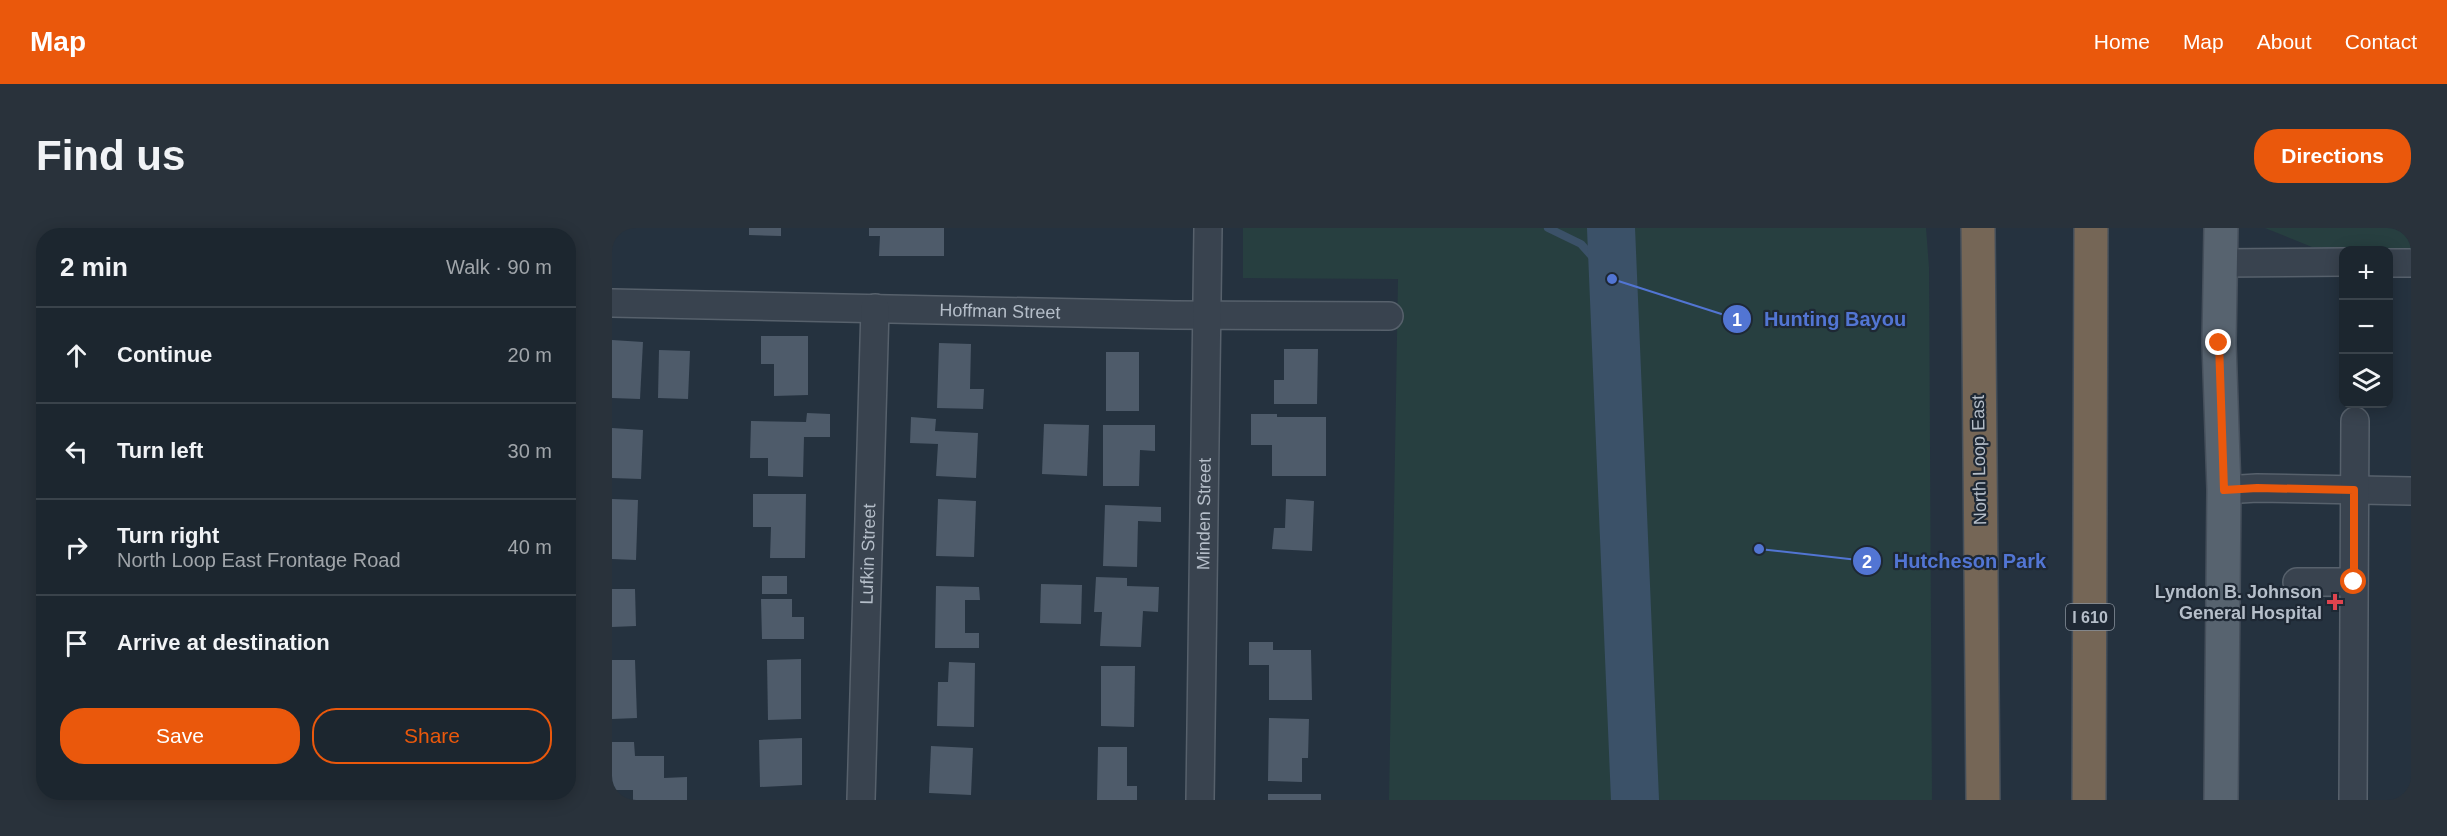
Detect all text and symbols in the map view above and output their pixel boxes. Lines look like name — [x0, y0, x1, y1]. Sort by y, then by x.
text: Map — [30, 26, 86, 57]
text: Home — [2094, 30, 2150, 53]
text: Map — [2183, 30, 2224, 53]
text: About — [2257, 30, 2312, 53]
text: Contact — [2345, 30, 2417, 53]
button: Directions — [2254, 129, 2411, 183]
text: Find us — [36, 132, 185, 179]
map controls — [2339, 246, 2393, 408]
button: + — [2339, 246, 2393, 300]
text: 2 min — [60, 252, 128, 282]
text: Walk · 90 m — [446, 256, 552, 278]
street label: Hoffman Street — [939, 300, 1061, 323]
callout: Hunting Bayou — [1722, 300, 1918, 338]
button: − — [2339, 300, 2393, 354]
text: Hunting Bayou — [1764, 308, 1906, 330]
text: 1 — [1732, 310, 1742, 330]
route end — [2205, 329, 2231, 355]
icon: ahead — [60, 339, 93, 372]
text: Continue — [117, 342, 212, 367]
text: 20 m — [508, 344, 552, 366]
button: layers — [2339, 354, 2393, 408]
street label: North Loop East — [1968, 395, 1990, 525]
icon: left — [60, 435, 93, 468]
text: Turn left — [117, 438, 203, 463]
text: 30 m — [508, 440, 552, 462]
street label: Minden Street — [1193, 458, 1215, 570]
street label: Lufkin Street — [857, 503, 879, 605]
text: Turn right — [117, 523, 219, 548]
icon: right — [60, 531, 93, 564]
text: 40 m — [508, 536, 552, 558]
callout: Hutcheson Park — [1852, 542, 2058, 580]
text: North Loop East Frontage Road — [117, 549, 401, 571]
text: Hutcheson Park — [1894, 550, 2047, 572]
text: 2 — [1862, 552, 1872, 572]
route start — [2340, 568, 2366, 594]
place label: Lyndon B. Johnson General Hospital — [2155, 582, 2322, 623]
marker: Lyndon B. Johnson General Hospital — [2326, 593, 2344, 611]
road number: I 610 — [2066, 604, 2114, 630]
icon: arrive — [60, 627, 93, 660]
text: Arrive at destination — [117, 630, 330, 655]
button: Save — [60, 708, 300, 764]
button: Share — [312, 708, 552, 764]

